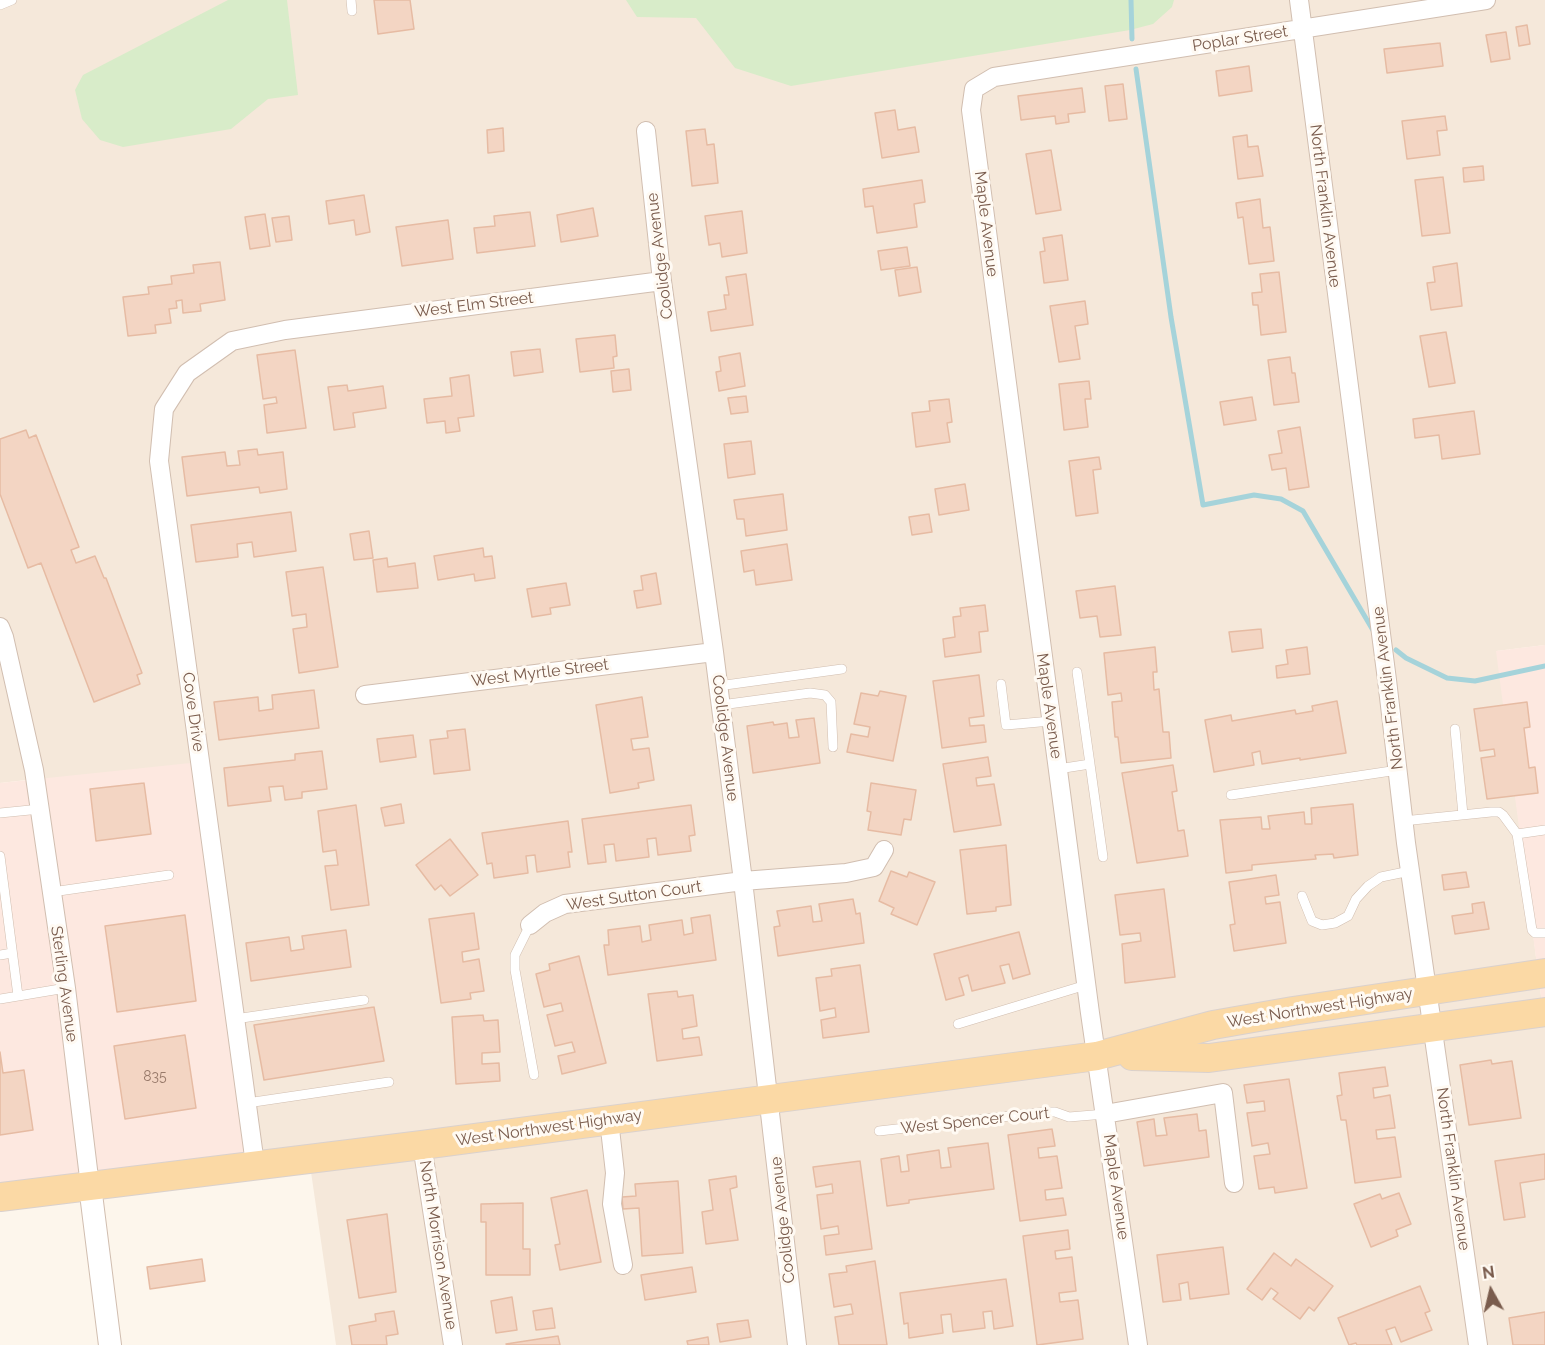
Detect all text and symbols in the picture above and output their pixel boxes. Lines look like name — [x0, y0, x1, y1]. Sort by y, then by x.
street label: Poplar Street — [1191, 22, 1289, 56]
street label: North Franklin Avenue — [1305, 123, 1345, 289]
street label: Maple Avenue — [970, 170, 1002, 278]
street label: Coolidge Avenue — [643, 192, 677, 320]
street label: West Elm Street — [414, 288, 534, 322]
street label: North Franklin Avenue — [1368, 605, 1408, 771]
street label: Maple Avenue — [1032, 652, 1066, 760]
street label: West Myrtle Street — [470, 655, 610, 691]
street label: Cove Drive — [178, 671, 208, 753]
street label: Coolidge Avenue — [708, 674, 742, 802]
street label: West Sutton Court — [565, 877, 703, 915]
street label: Sterling Avenue — [46, 925, 82, 1043]
street label: West Northwest Highway — [1226, 984, 1414, 1032]
house number: 835 — [143, 1069, 167, 1085]
street label: North Franklin Avenue — [1432, 1086, 1474, 1252]
street label: West Spencer Court — [900, 1104, 1050, 1138]
street label: West Northwest Highway — [455, 1105, 643, 1151]
street label: Maple Avenue — [1099, 1133, 1133, 1241]
street label: Coolidge Avenue — [767, 1156, 799, 1284]
street label: North Morrison Avenue — [415, 1159, 461, 1331]
north arrow — [1461, 1261, 1521, 1321]
text: N — [1481, 1262, 1496, 1283]

